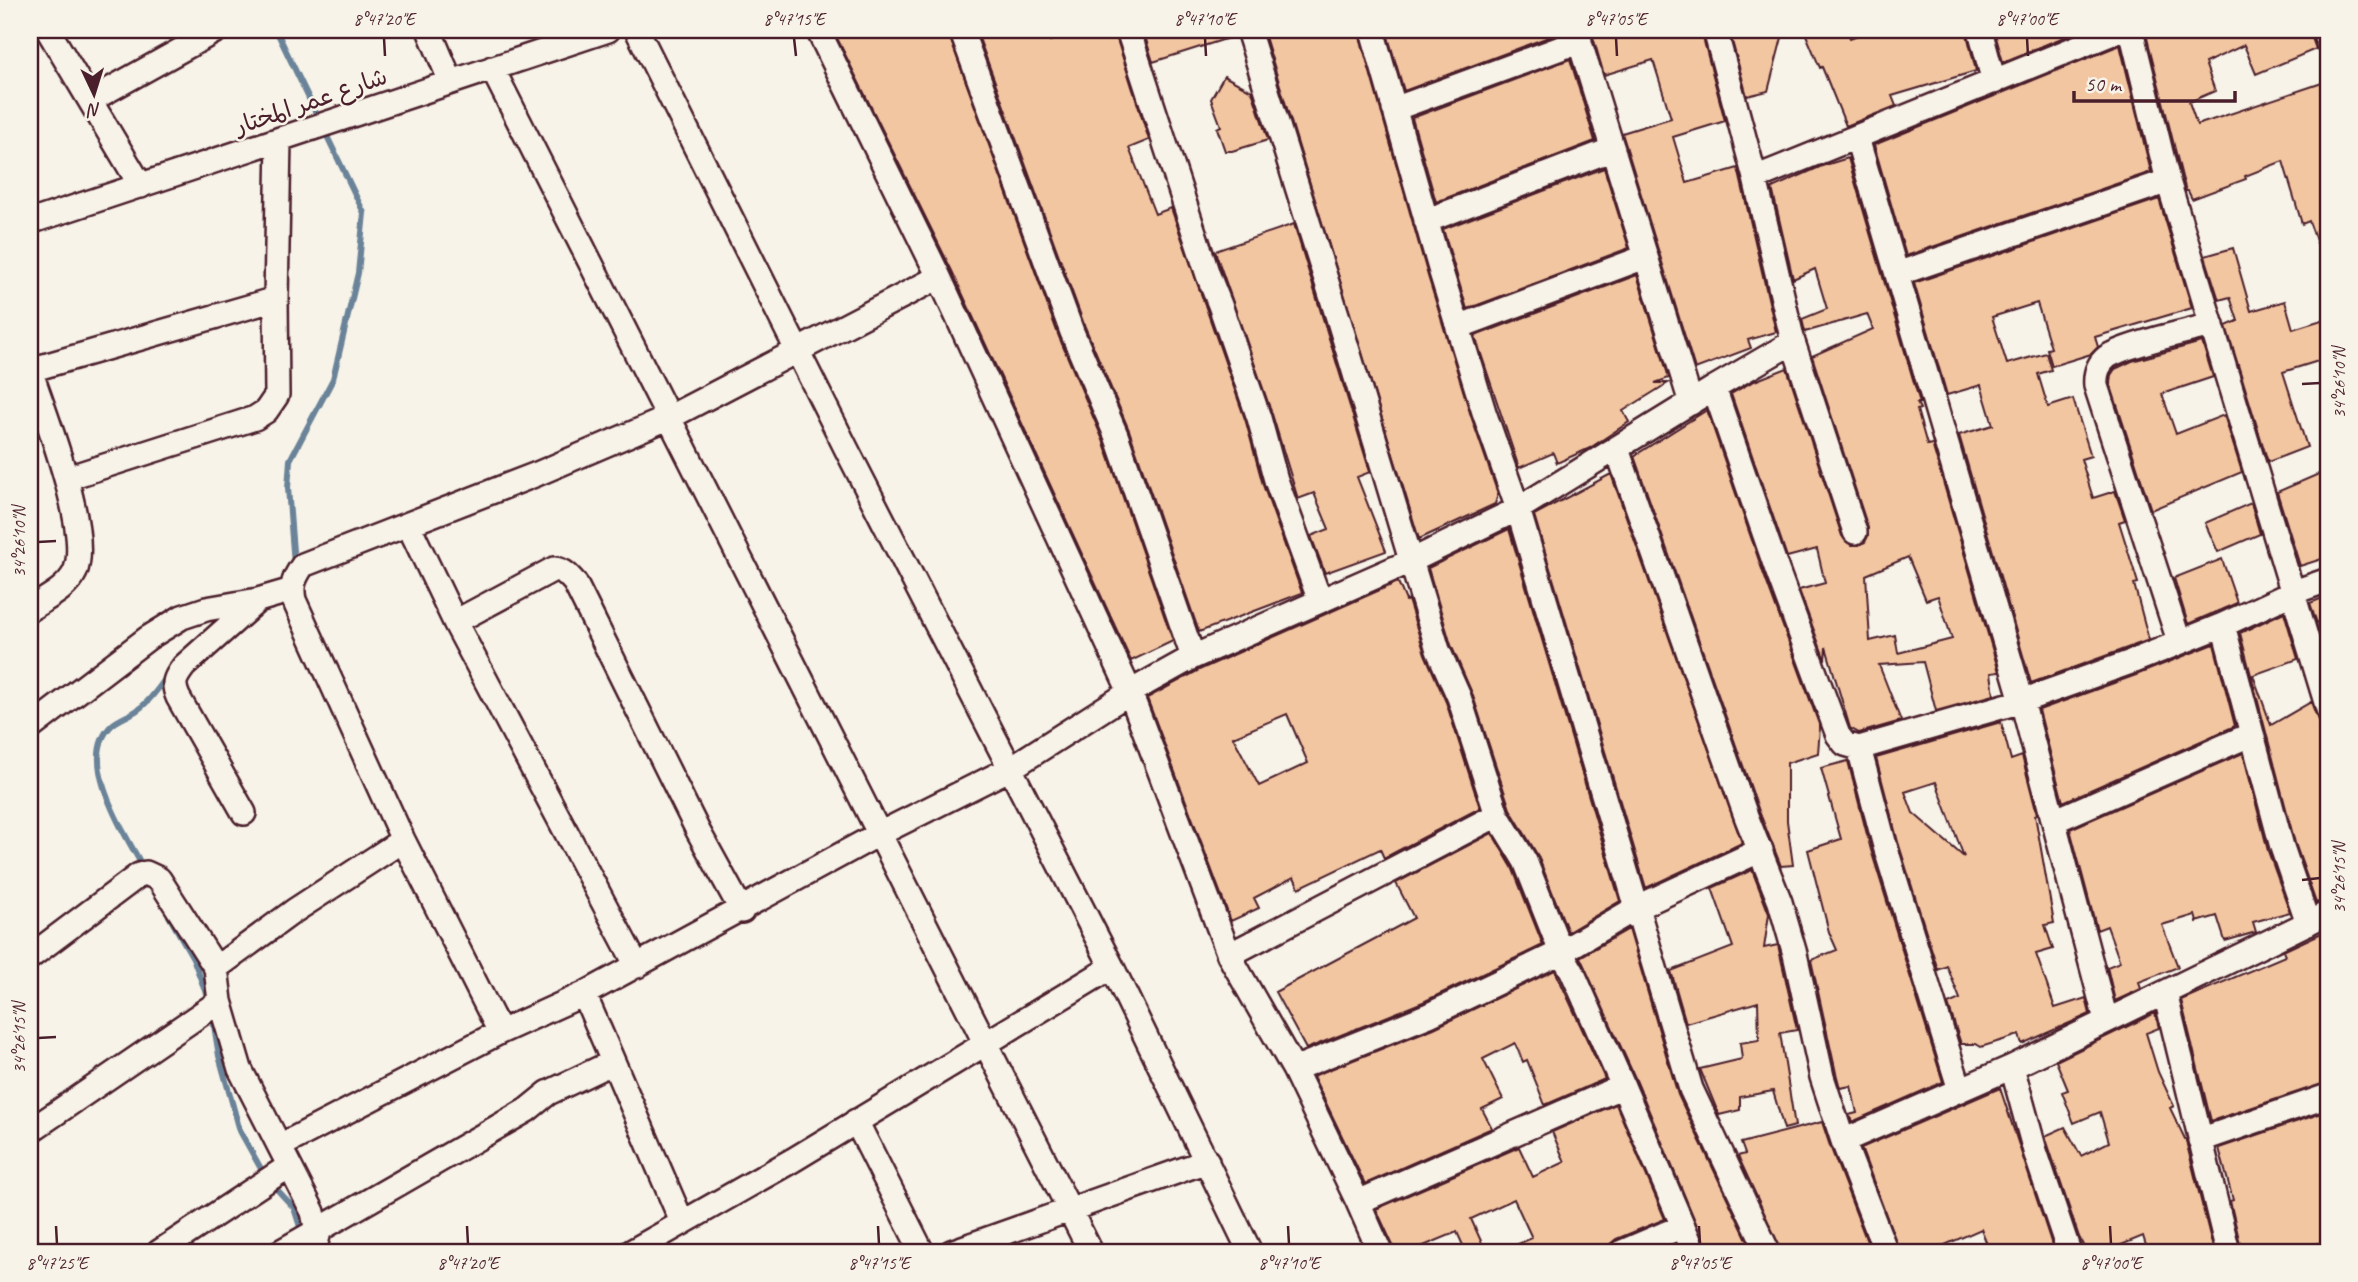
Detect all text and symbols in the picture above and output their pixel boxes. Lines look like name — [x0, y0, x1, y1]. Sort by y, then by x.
text: 8°47'20"E — [353, 8, 417, 30]
text: 8°47'15"E — [763, 8, 827, 30]
text: 8°47'10"E — [1174, 8, 1238, 30]
text: 8°47'05"E — [1585, 8, 1649, 30]
text: 8°47'00"E — [1996, 8, 2060, 30]
north arrow — [60, 60, 130, 130]
scale bar — [2074, 60, 2236, 104]
street label: شارع عمر المختار — [229, 61, 392, 144]
text: 50 m — [2085, 71, 2123, 97]
text: N — [85, 98, 102, 123]
text: 34°26'10"N — [2328, 344, 2350, 418]
text: 34°26'10"N — [8, 503, 30, 577]
text: 34°26'15"N — [2328, 839, 2350, 913]
text: 34°26'15"N — [8, 999, 30, 1073]
text: 8°47'25"E — [26, 1252, 90, 1274]
text: 8°47'20"E — [437, 1252, 501, 1274]
text: 8°47'15"E — [848, 1252, 912, 1274]
text: 8°47'10"E — [1258, 1252, 1322, 1274]
text: 8°47'05"E — [1669, 1252, 1733, 1274]
text: 8°47'00"E — [2080, 1252, 2144, 1274]

